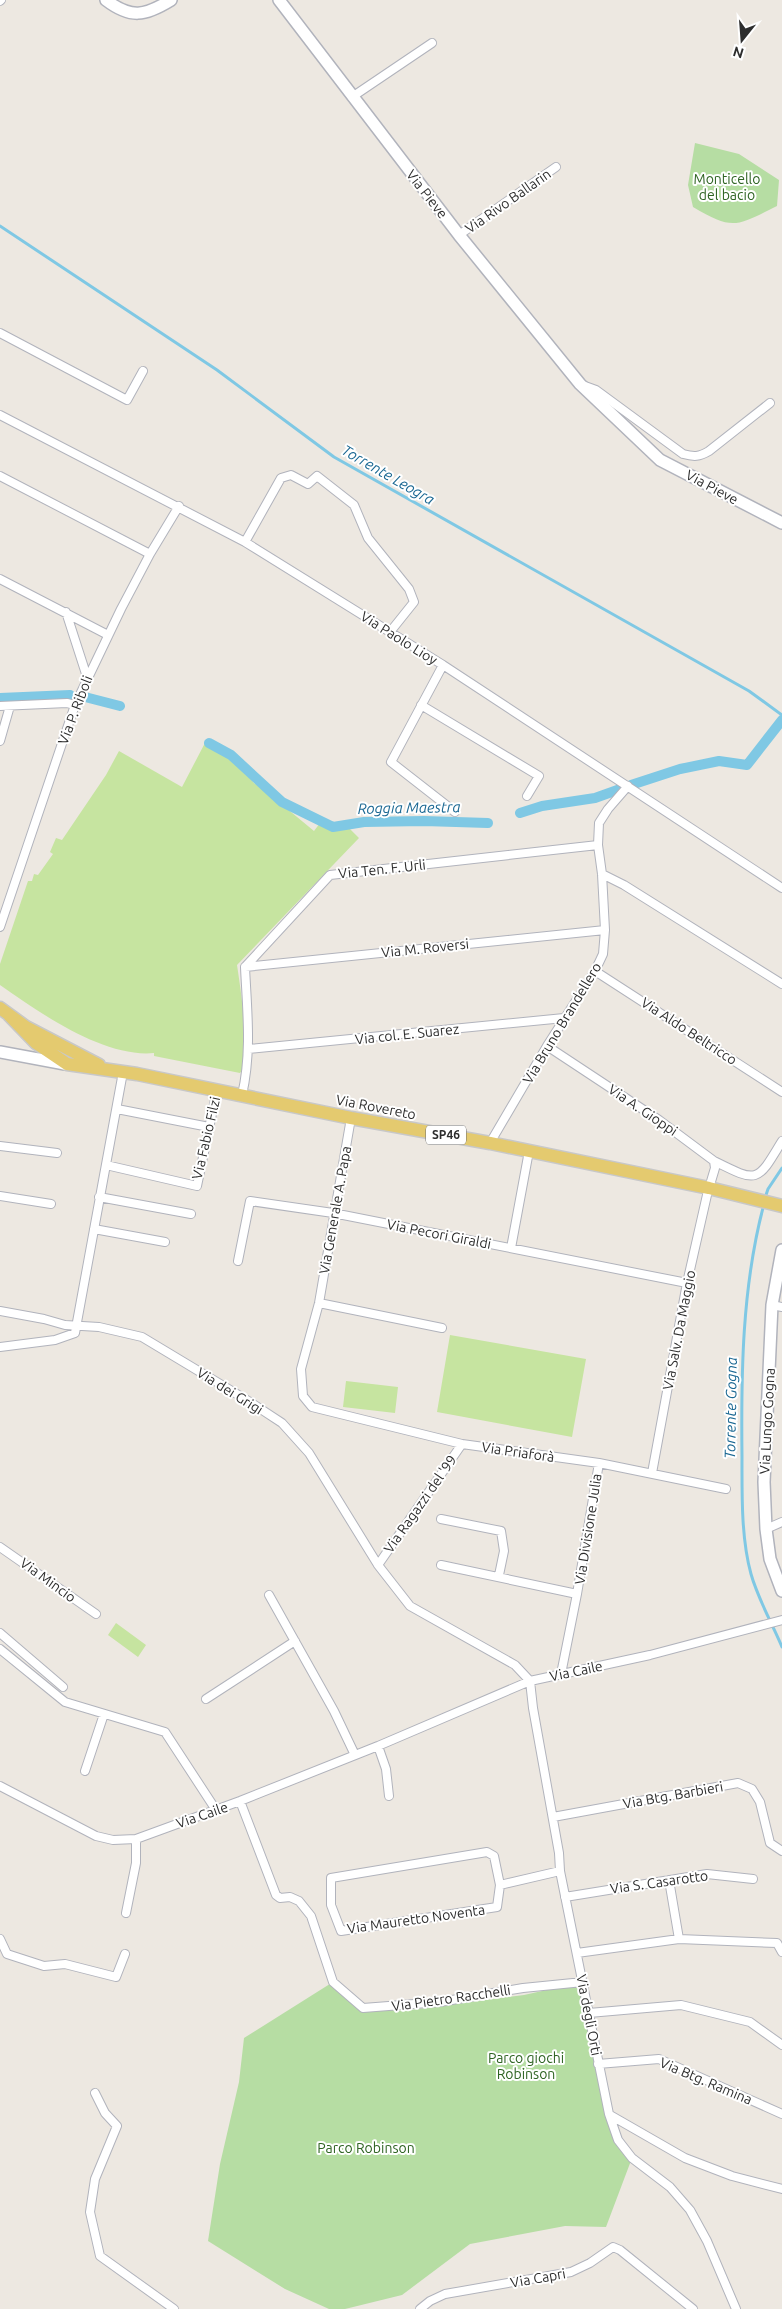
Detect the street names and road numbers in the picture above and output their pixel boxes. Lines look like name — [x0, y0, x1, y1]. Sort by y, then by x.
street label: Via Rivo Ballarin — [462, 166, 554, 236]
street label: Via Pieve — [403, 167, 451, 221]
street label: Via Pieve — [683, 467, 741, 507]
street label: Via Paolo Lioy — [358, 608, 440, 668]
street label: Via P. Riboli — [55, 673, 95, 747]
street label: Via Ten. F. Urli — [337, 856, 427, 882]
street label: Via M. Roversi — [380, 935, 470, 961]
street label: Via Bruno Brandellero — [519, 959, 605, 1087]
street label: Via Aldo Beltricco — [638, 994, 740, 1068]
street label: Via col. E. Suarez — [354, 1021, 460, 1047]
street label: Via A. Gioppi — [605, 1081, 681, 1139]
street label: Via Rovereto — [335, 1091, 417, 1123]
street label: Via Fabio Filzi — [189, 1095, 223, 1181]
road number: SP46 — [426, 1126, 466, 1144]
street label: Via Generale A. Papa — [316, 1145, 354, 1275]
street label: Via Pecori Giraldi — [385, 1216, 493, 1252]
street label: Via Salv. Da Maggio — [660, 1269, 698, 1391]
street label: Via dei Grigi — [194, 1364, 266, 1418]
street label: Via Lungo Gogna — [756, 1367, 778, 1475]
street label: Via Priaforà — [481, 1439, 555, 1465]
street label: Via Ragazzi del '99 — [380, 1452, 460, 1556]
street label: Via Divisione Julia — [571, 1472, 605, 1586]
street label: Via Mincio — [17, 1554, 79, 1606]
street label: Via Caile — [548, 1658, 604, 1684]
street label: Via Btg. Barbieri — [622, 1778, 724, 1812]
street label: Via Caile — [174, 1799, 230, 1831]
street label: Via S. Casarotto — [609, 1867, 709, 1897]
street label: Via Mauretto Noventa — [346, 1901, 486, 1937]
street label: Via degli Orti — [573, 1973, 605, 2057]
street label: Via Pietro Racchelli — [390, 1982, 512, 2014]
street label: Via Btg. Ramina — [657, 2054, 755, 2108]
street label: Via Capri — [509, 2265, 567, 2291]

